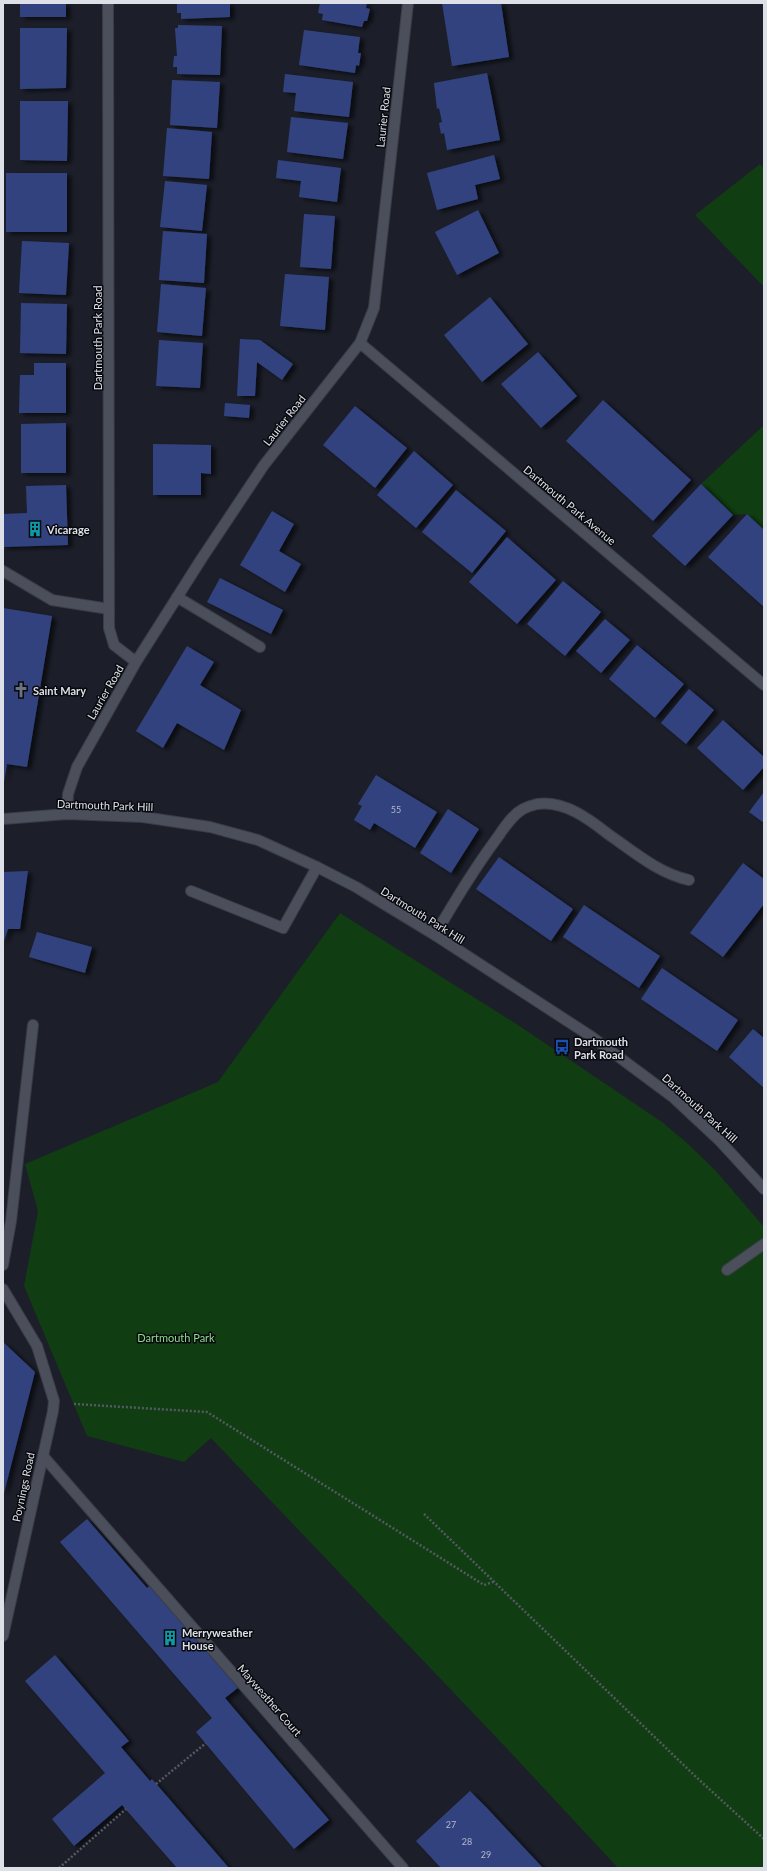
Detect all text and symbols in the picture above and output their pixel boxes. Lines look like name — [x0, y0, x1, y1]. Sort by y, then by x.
street label: Laurier Road — [373, 86, 393, 148]
street label: Dartmouth Park Road — [91, 286, 104, 390]
street label: Laurier Road — [260, 392, 308, 448]
street label: Dartmouth Park Avenue — [521, 463, 619, 547]
building icon: Vicarage — [26, 520, 44, 538]
place label: Vicarage — [46, 523, 90, 536]
street label: Laurier Road — [84, 662, 126, 722]
church icon: Saint Mary — [12, 681, 30, 699]
place label: Saint Mary — [33, 684, 86, 697]
street label: Dartmouth Park Hill — [57, 797, 153, 813]
house number: 55 — [391, 804, 401, 815]
street label: Dartmouth Park Hill — [379, 884, 467, 946]
place label: Dartmouth Park Road — [574, 1035, 628, 1061]
bus stop icon: Dartmouth Park Road — [553, 1038, 571, 1056]
street label: Dartmouth Park Hill — [660, 1071, 740, 1145]
park label: Dartmouth Park — [137, 1331, 215, 1344]
street label: Poynings Road — [9, 1451, 37, 1523]
place label: Merryweather House — [182, 1626, 253, 1652]
building icon: Merryweather House — [161, 1629, 179, 1647]
street label: Mayweather Court — [235, 1661, 305, 1739]
house number: 27 — [446, 1819, 456, 1830]
house number: 28 — [462, 1836, 472, 1847]
house number: 29 — [481, 1849, 491, 1860]

